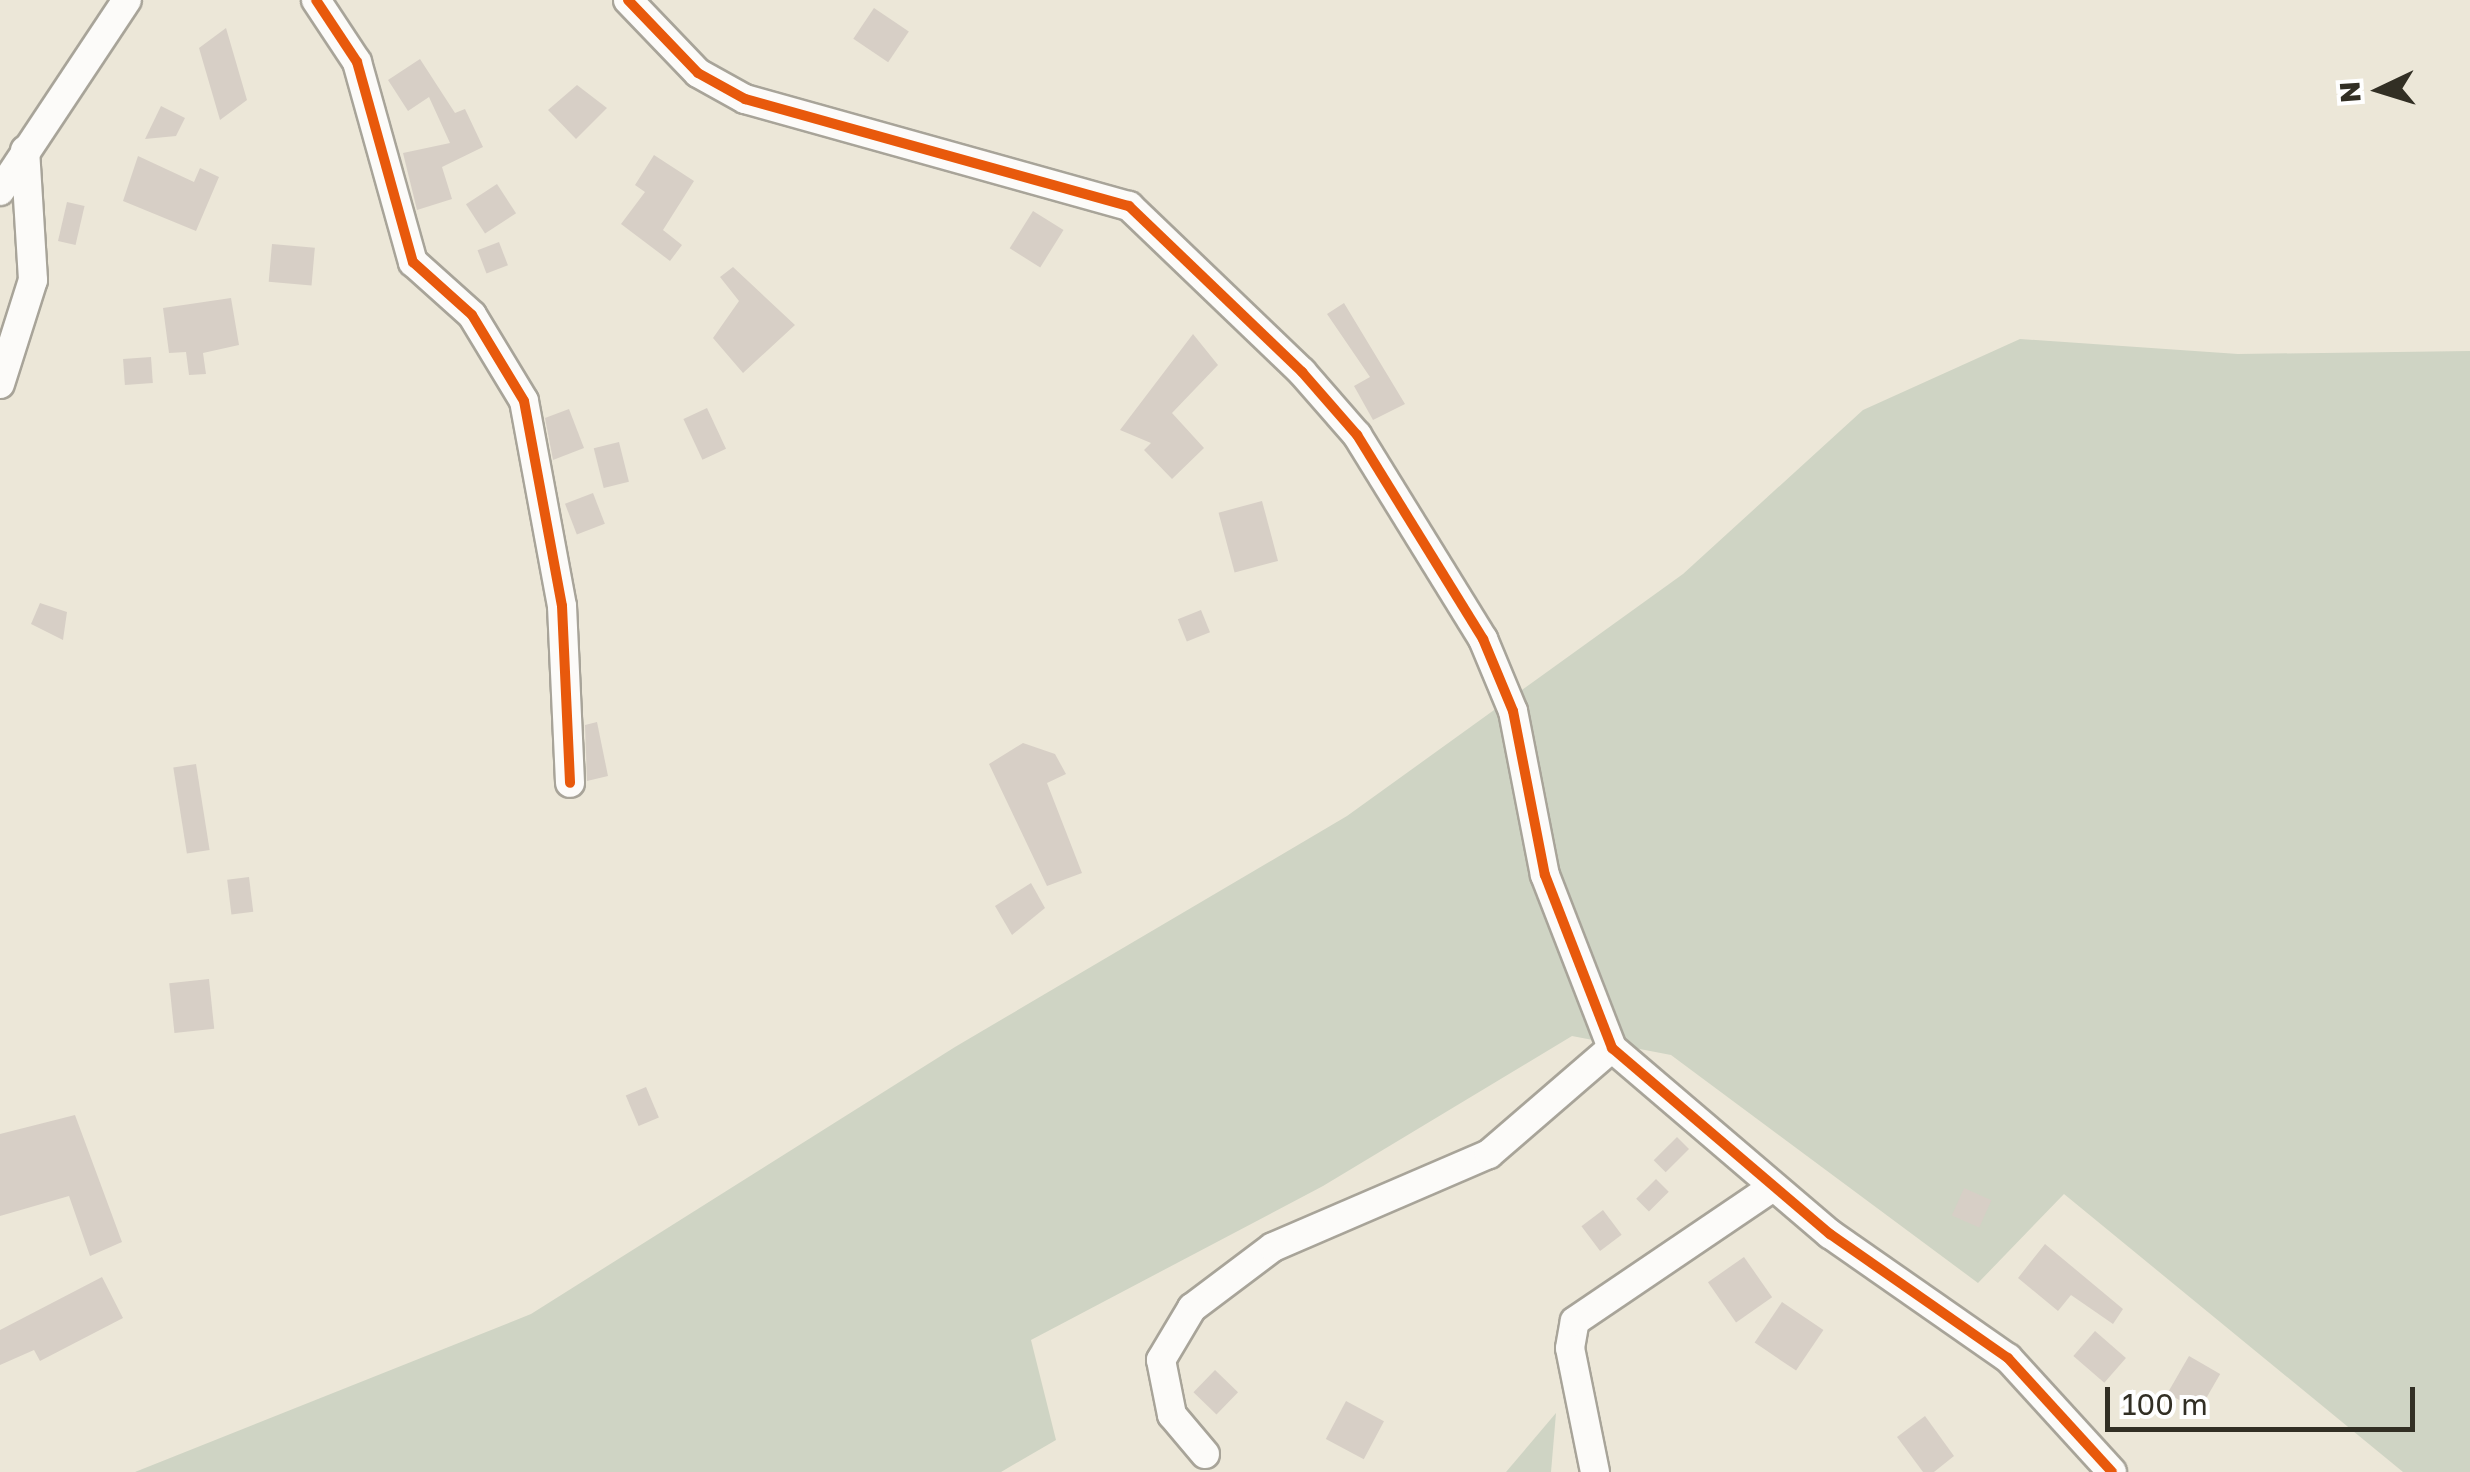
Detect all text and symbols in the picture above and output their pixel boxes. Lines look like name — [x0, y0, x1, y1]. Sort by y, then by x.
north arrow — [2330, 40, 2430, 140]
text: N — [2332, 80, 2367, 104]
scale bar — [2110, 1367, 2420, 1429]
text: 100 m — [2122, 1386, 2208, 1422]

